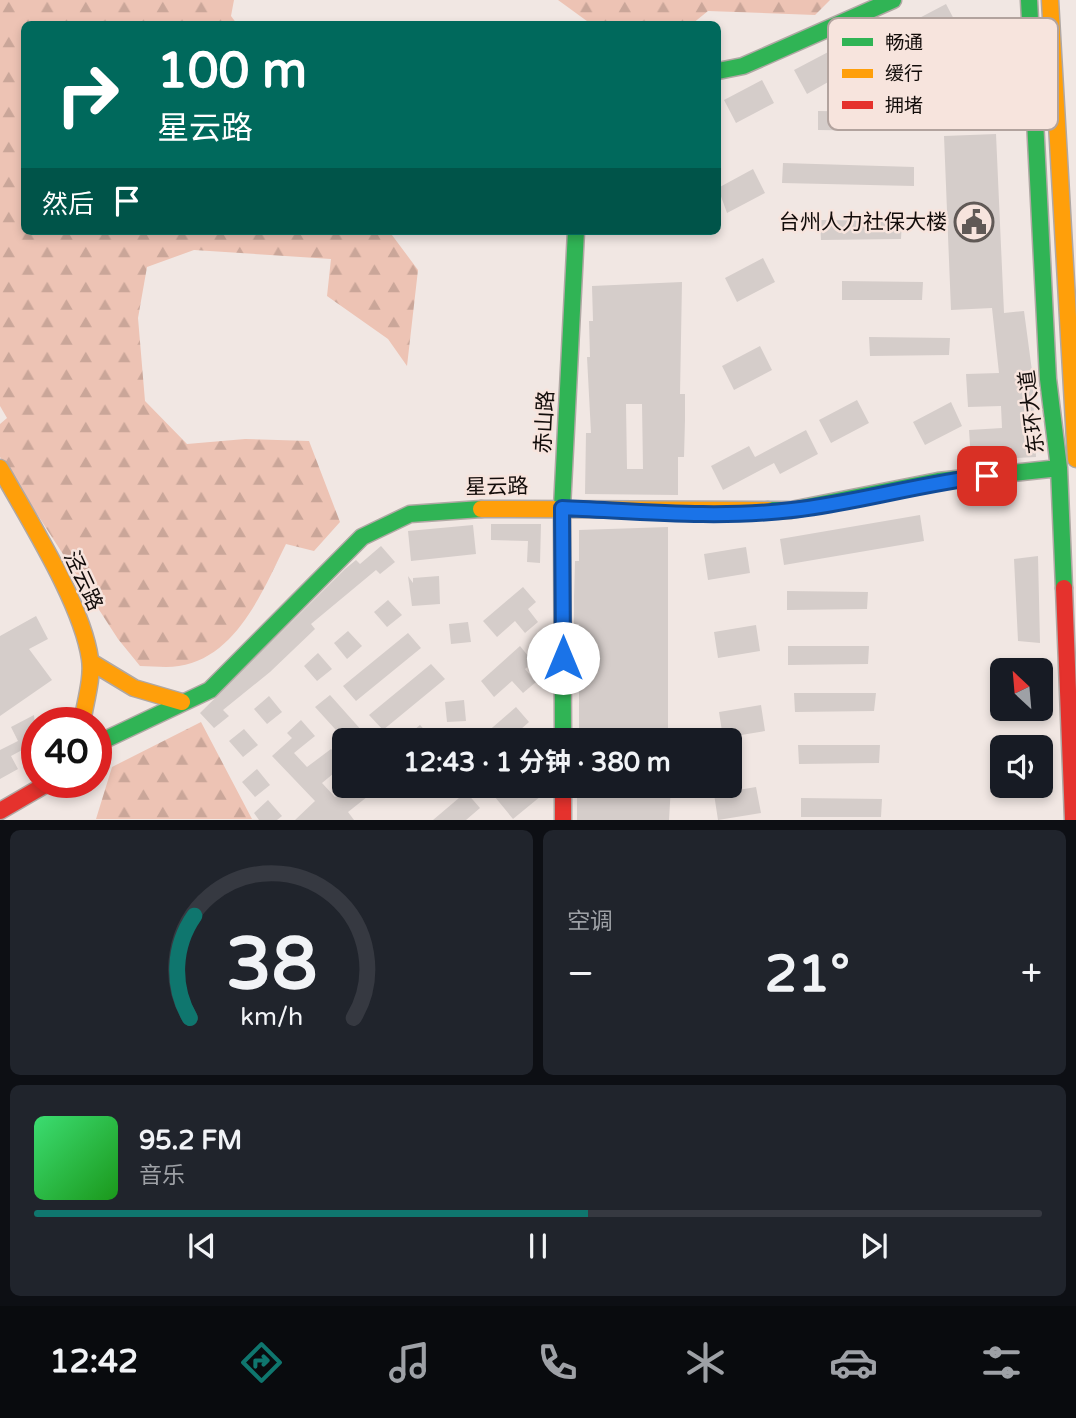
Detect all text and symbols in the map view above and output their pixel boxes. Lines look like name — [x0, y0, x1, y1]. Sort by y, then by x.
legend — [828, 18, 1058, 130]
text: 畅通 — [885, 32, 923, 54]
text: 100 m — [157, 42, 307, 101]
icon: right — [42, 49, 133, 140]
text: 缓行 — [885, 63, 923, 85]
text: 拥堵 — [885, 95, 923, 117]
text: 星云路 — [157, 110, 253, 148]
icon: arrive — [108, 182, 146, 220]
text: 然后 — [42, 189, 94, 220]
public building icon: 台州人力社保大楼 — [953, 201, 995, 243]
place label: 台州人力社保大楼 — [779, 210, 947, 235]
street label: 东环大道 — [1014, 369, 1050, 455]
street label: 赤山路 — [531, 390, 559, 454]
pin — [957, 446, 1017, 506]
icon: arrive — [968, 457, 1006, 495]
street label: 星云路 — [465, 474, 529, 500]
street label: 泾云路 — [58, 547, 108, 615]
position arrow — [526, 621, 600, 695]
north arrow — [990, 658, 1054, 721]
map controls — [990, 658, 1053, 798]
speed limit sign: 40 — [21, 707, 112, 798]
button: sound — [990, 735, 1053, 798]
text: 12:43 · 1 分钟 · 380 m — [403, 747, 671, 778]
text: 空调 — [567, 908, 613, 936]
text: 38 — [226, 922, 317, 1010]
text: 21° — [765, 943, 850, 1006]
text: − — [567, 951, 594, 997]
text: + — [1021, 951, 1042, 997]
text: km/h — [240, 1002, 303, 1032]
text: 95.2 FM — [139, 1125, 242, 1156]
text: 音乐 — [139, 1162, 185, 1190]
icon: previous — [183, 1227, 221, 1265]
icon: pause — [519, 1227, 557, 1265]
icon: next — [855, 1227, 893, 1265]
icon: directions — [237, 1338, 286, 1387]
icon: music — [385, 1338, 434, 1387]
icon: phone — [533, 1338, 582, 1387]
icon: climate — [681, 1338, 730, 1387]
icon: car — [829, 1338, 878, 1387]
icon: filters — [977, 1338, 1026, 1387]
text: 12:42 — [50, 1343, 138, 1381]

